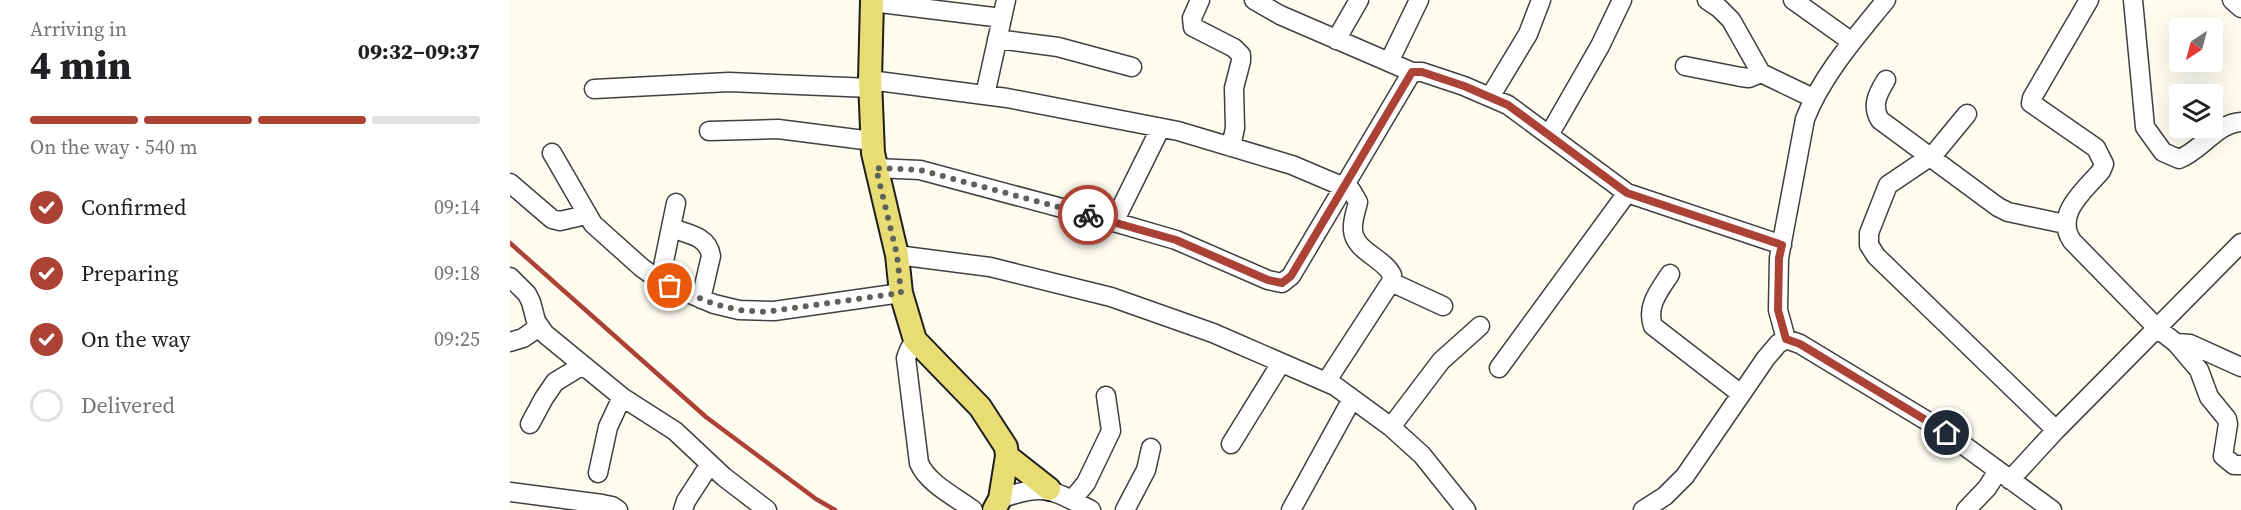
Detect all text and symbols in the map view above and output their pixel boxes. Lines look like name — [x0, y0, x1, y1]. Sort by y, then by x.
text: Arriving in — [30, 15, 127, 43]
north arrow — [2169, 18, 2223, 72]
map controls — [2169, 18, 2223, 138]
text: 09:32–09:37 — [358, 36, 480, 66]
text: 4 min — [30, 39, 132, 92]
button: layers — [2169, 84, 2223, 138]
text: On the way · 540 m — [30, 133, 197, 161]
courier — [1058, 185, 1118, 245]
icon: check — [30, 191, 63, 224]
text: Confirmed — [81, 192, 186, 222]
text: 09:14 — [434, 193, 480, 221]
icon: bike — [1072, 199, 1105, 232]
icon: check — [30, 257, 63, 290]
text: Preparing — [81, 258, 178, 288]
text: 09:18 — [434, 259, 480, 287]
pin — [644, 260, 695, 311]
icon: bag — [653, 269, 686, 302]
icon: check — [30, 323, 63, 356]
text: On the way — [81, 324, 190, 354]
text: 09:25 — [434, 325, 480, 353]
text: Delivered — [81, 390, 175, 420]
pin — [1921, 407, 1972, 458]
icon: home — [1930, 416, 1963, 449]

